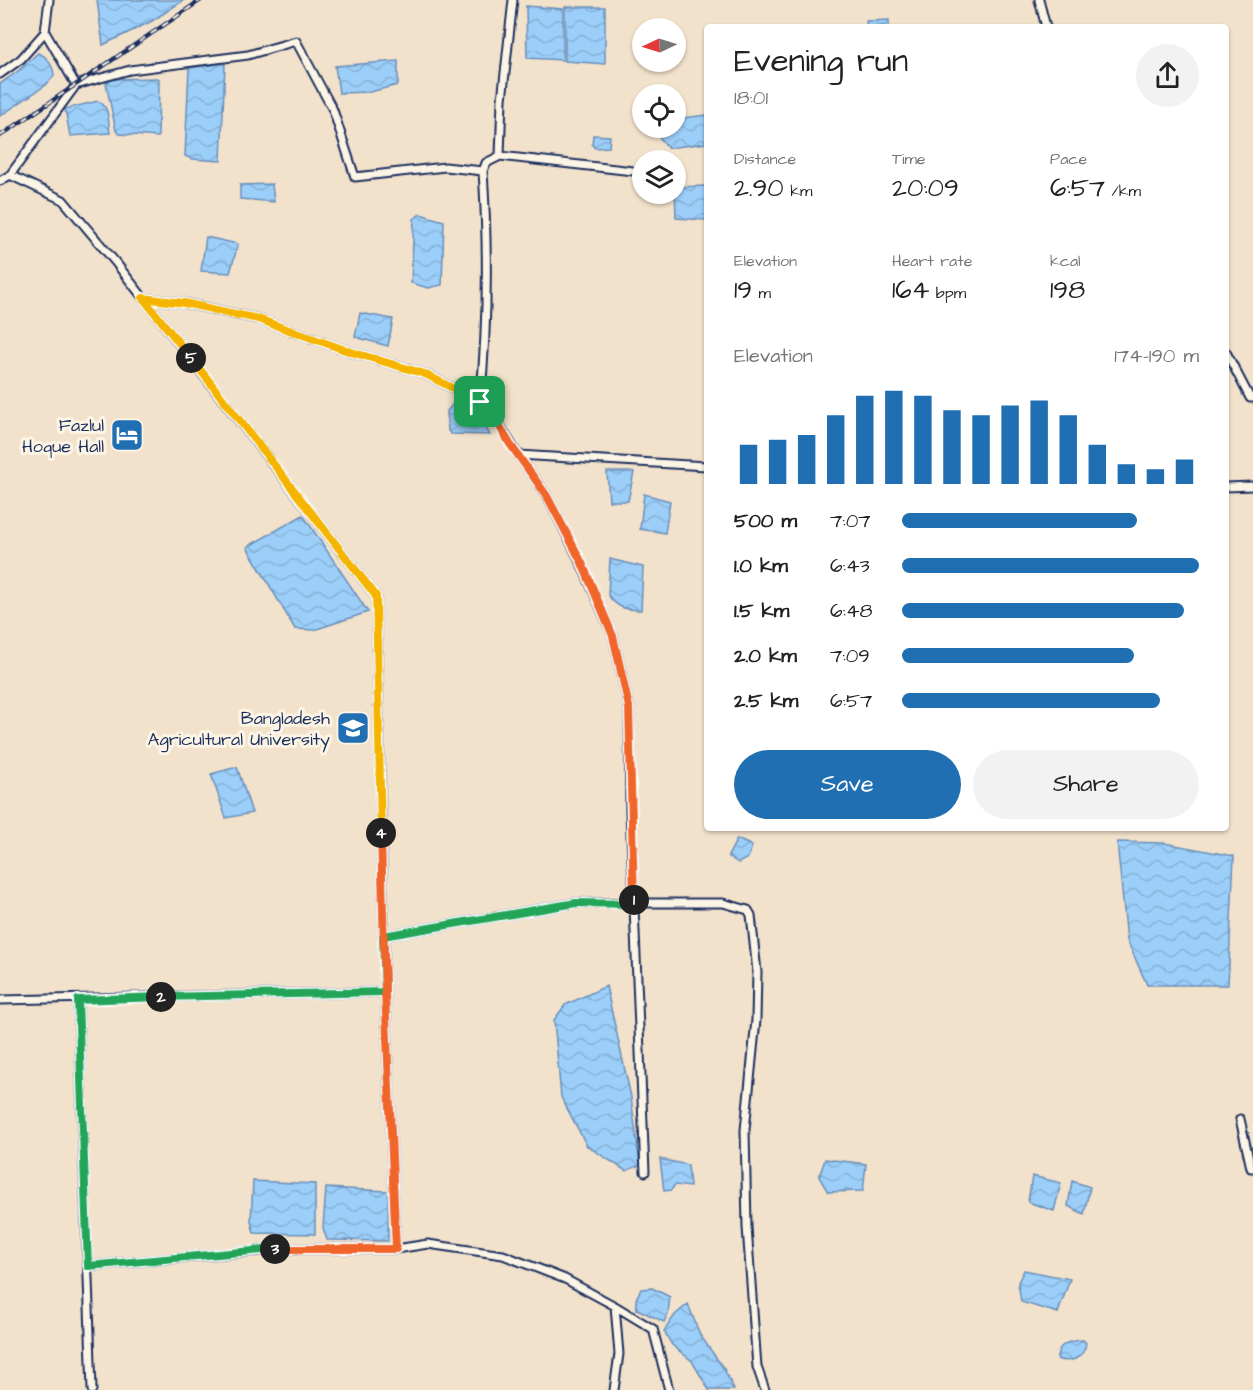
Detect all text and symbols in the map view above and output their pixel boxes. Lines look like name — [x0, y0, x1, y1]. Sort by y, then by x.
north arrow — [632, 18, 686, 72]
map controls — [632, 18, 686, 204]
text: Evening run — [734, 38, 908, 84]
button: share — [1136, 44, 1199, 107]
button: locate — [632, 84, 686, 138]
text: 18:01 — [734, 84, 768, 112]
text: Distance — [734, 148, 796, 170]
text: Time — [892, 148, 926, 170]
text: Pace — [1050, 148, 1087, 170]
button: layers — [632, 150, 686, 204]
text: 2.90 — [734, 170, 784, 206]
text: 20:09 — [892, 170, 959, 206]
text: 6:57 — [1050, 170, 1105, 206]
text: km — [784, 180, 812, 202]
text: /km — [1105, 180, 1141, 202]
text: Elevation — [734, 250, 797, 272]
text: Heart rate — [892, 250, 972, 272]
text: kcal — [1050, 250, 1081, 272]
text: 19 — [734, 272, 752, 308]
text: 164 — [892, 272, 929, 308]
text: 198 — [1050, 272, 1085, 308]
text: m — [752, 282, 771, 304]
text: bpm — [929, 282, 966, 304]
text: Elevation — [734, 342, 813, 370]
text: 174–190 m — [1114, 342, 1199, 370]
pin: 5 — [176, 343, 206, 373]
text: 5 — [185, 347, 197, 369]
pin — [454, 376, 505, 427]
icon: arrive — [463, 385, 496, 418]
place label: Fazlul Hoque Hall — [22, 413, 104, 459]
hotel icon: Fazlul Hoque Hall — [109, 417, 145, 453]
text: 500 m — [734, 507, 797, 535]
text: 7:07 — [830, 507, 871, 535]
text: 1.0 km — [734, 552, 788, 580]
text: 6:43 — [830, 552, 870, 580]
text: 1.5 km — [734, 597, 789, 625]
text: 6:48 — [830, 597, 872, 625]
text: 2.0 km — [734, 642, 797, 670]
text: 7:09 — [830, 642, 870, 670]
text: 2.5 km — [734, 687, 798, 715]
text: 6:57 — [830, 687, 872, 715]
place label: Bangladesh Agricultural University — [148, 706, 330, 753]
school or university icon: Bangladesh Agricultural University — [335, 710, 371, 746]
button: Save — [734, 750, 961, 819]
button: Share — [973, 750, 1199, 819]
pin: 4 — [366, 818, 396, 848]
text: 4 — [376, 822, 386, 844]
pin: 1 — [619, 885, 649, 915]
text: 1 — [633, 889, 635, 911]
pin: 2 — [146, 982, 176, 1012]
text: 2 — [156, 986, 166, 1008]
pin: 3 — [260, 1234, 290, 1264]
text: 3 — [271, 1238, 279, 1260]

